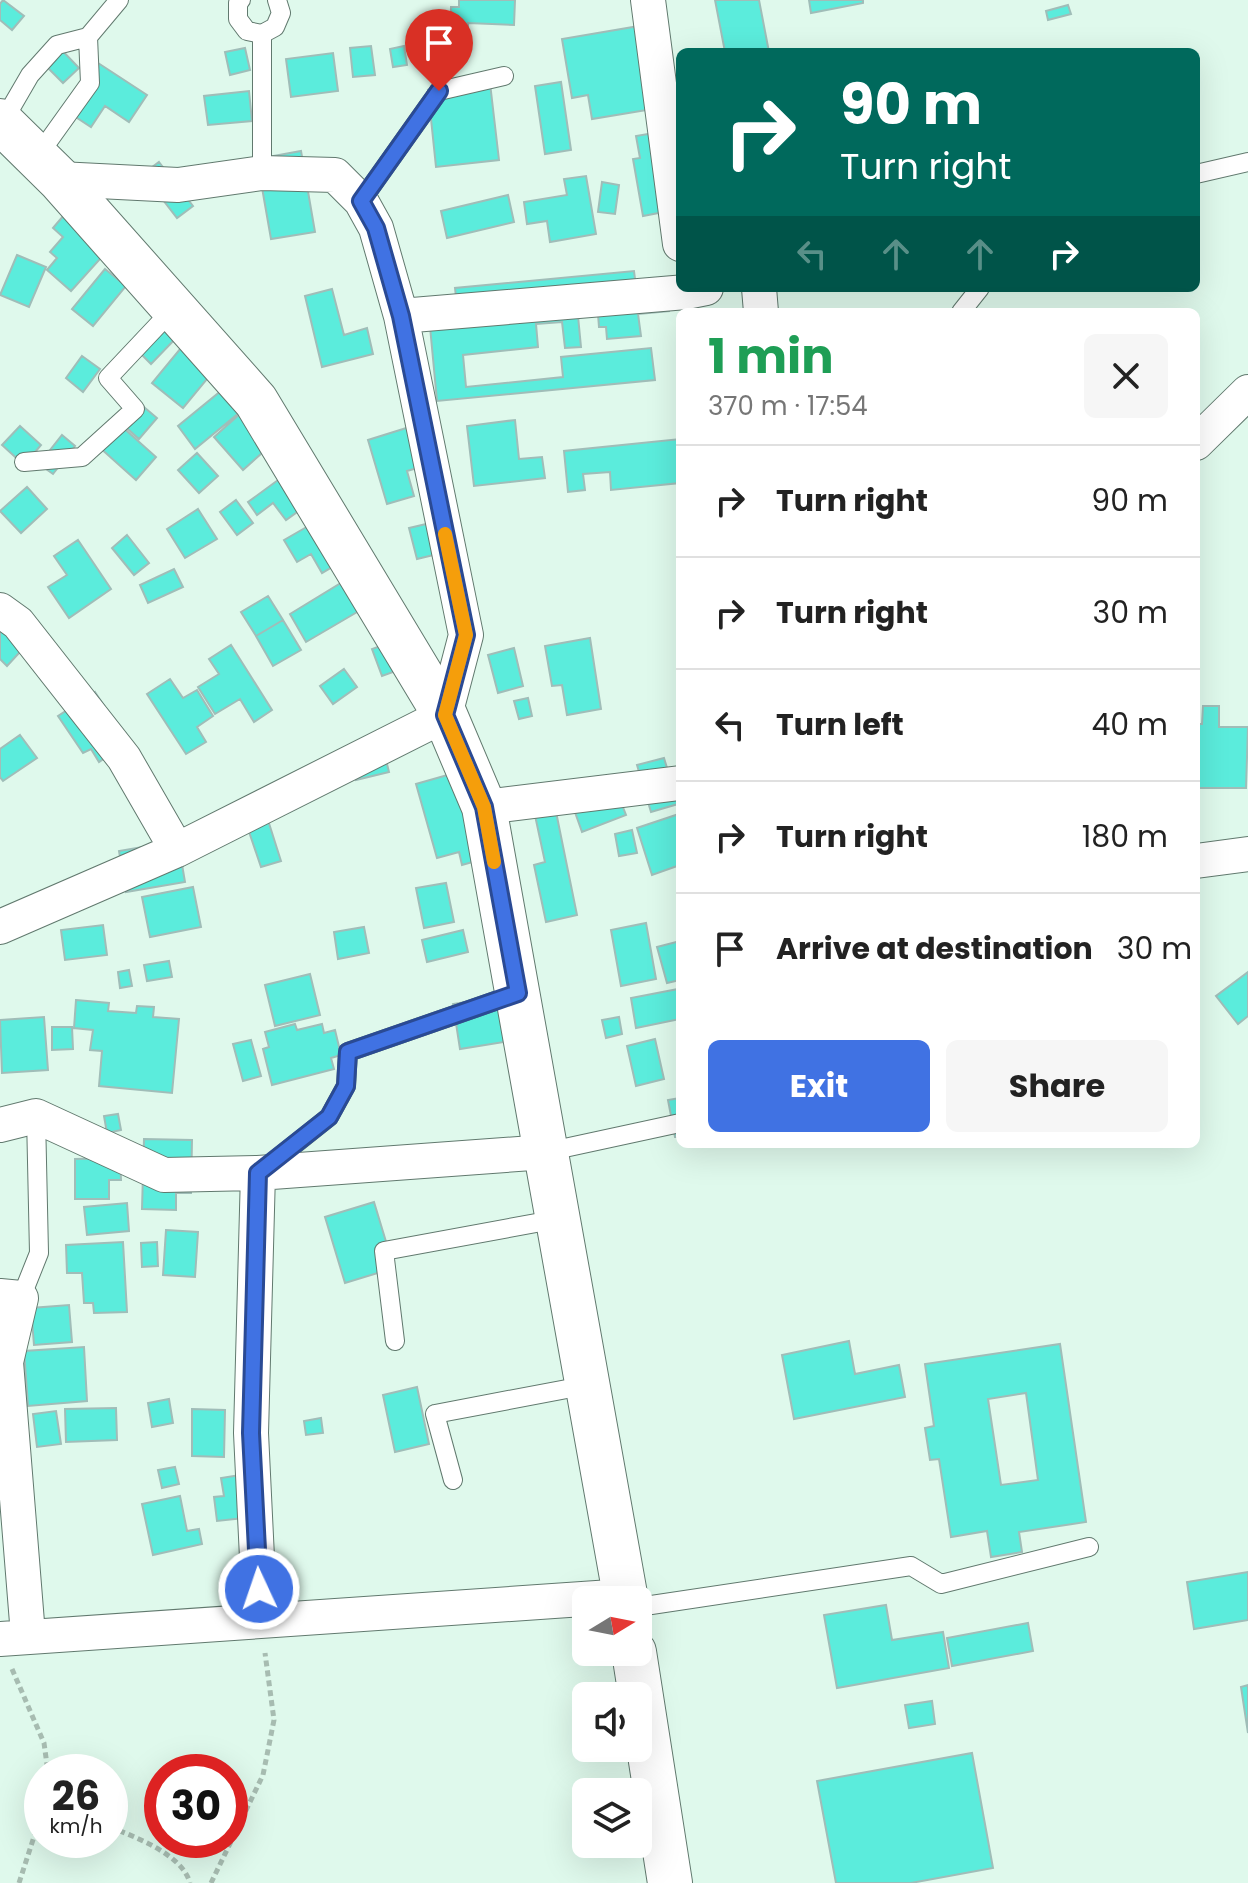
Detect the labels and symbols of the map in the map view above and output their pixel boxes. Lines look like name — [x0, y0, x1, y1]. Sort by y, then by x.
pin — [405, 9, 473, 91]
position arrow — [217, 1547, 301, 1631]
north arrow — [572, 1586, 652, 1666]
speed limit sign: 30 — [144, 1754, 248, 1858]

